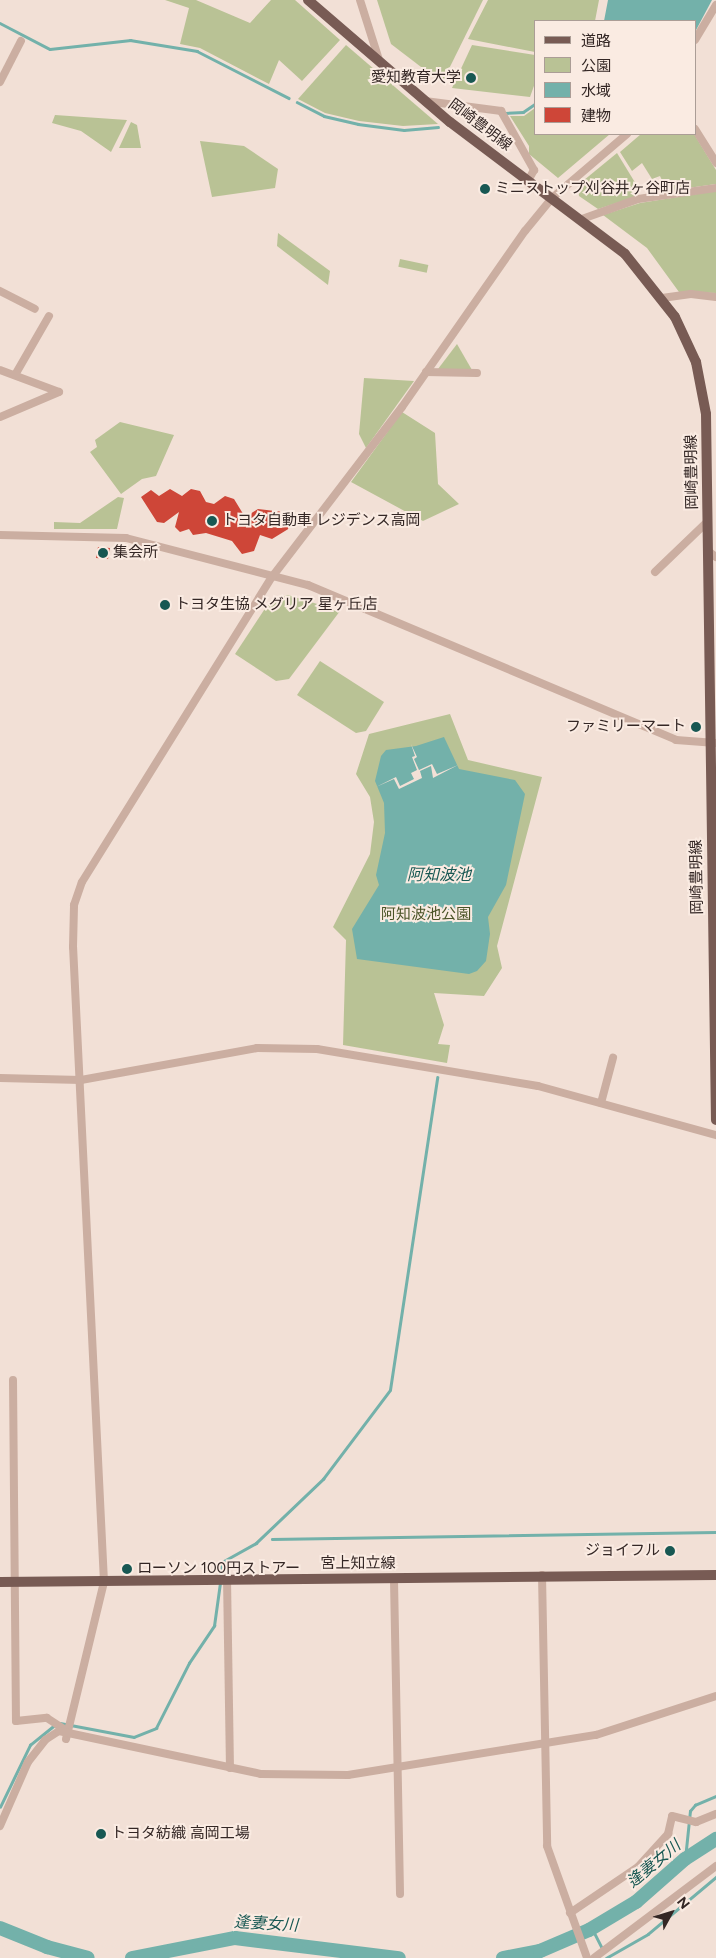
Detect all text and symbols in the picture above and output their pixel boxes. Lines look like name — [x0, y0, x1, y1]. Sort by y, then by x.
legend — [534, 20, 696, 135]
text: 道路 — [581, 32, 611, 50]
text: 公園 — [581, 57, 611, 75]
place label: 愛知教育大学 — [371, 69, 461, 87]
marker: 愛知教育大学 — [465, 72, 477, 84]
text: 水域 — [581, 82, 611, 100]
street label: 岡崎豊明線 — [445, 95, 515, 155]
text: 建物 — [581, 107, 611, 125]
place label: ミニストップ刈谷井ヶ谷町店 — [495, 180, 690, 198]
marker: ミニストップ刈谷井ヶ谷町店 — [479, 183, 491, 195]
street label: 岡崎豊明線 — [682, 434, 702, 510]
place label: トヨタ自動車 レジデンス高岡 — [222, 512, 421, 530]
marker: トヨタ自動車 レジデンス高岡 — [206, 515, 218, 527]
place label: 集会所 — [113, 544, 158, 562]
marker: 集会所 — [97, 547, 109, 559]
place label: トヨタ生協 メグリア 星ヶ丘店 — [175, 596, 377, 614]
marker: トヨタ生協 メグリア 星ヶ丘店 — [159, 599, 171, 611]
place label: ファミリーマート — [566, 718, 686, 736]
marker: ファミリーマート — [690, 721, 702, 733]
street label: 岡崎豊明線 — [687, 839, 707, 915]
water label: 阿知波池 — [407, 865, 471, 885]
park label: 阿知波池公園 — [381, 906, 471, 924]
place label: ジョイフル — [585, 1542, 660, 1560]
marker: ジョイフル — [664, 1545, 676, 1557]
street label: 宮上知立線 — [321, 1555, 395, 1573]
place label: ローソン 100円ストアー — [137, 1560, 300, 1578]
marker: ローソン 100円ストアー — [121, 1563, 133, 1575]
place label: トヨタ紡織 高岡工場 — [111, 1825, 250, 1843]
marker: トヨタ紡織 高岡工場 — [95, 1828, 107, 1840]
water label: 逢妻女川 — [623, 1836, 685, 1892]
north arrow — [646, 1888, 696, 1938]
text: N — [673, 1894, 693, 1913]
water label: 逢妻女川 — [234, 1913, 298, 1935]

